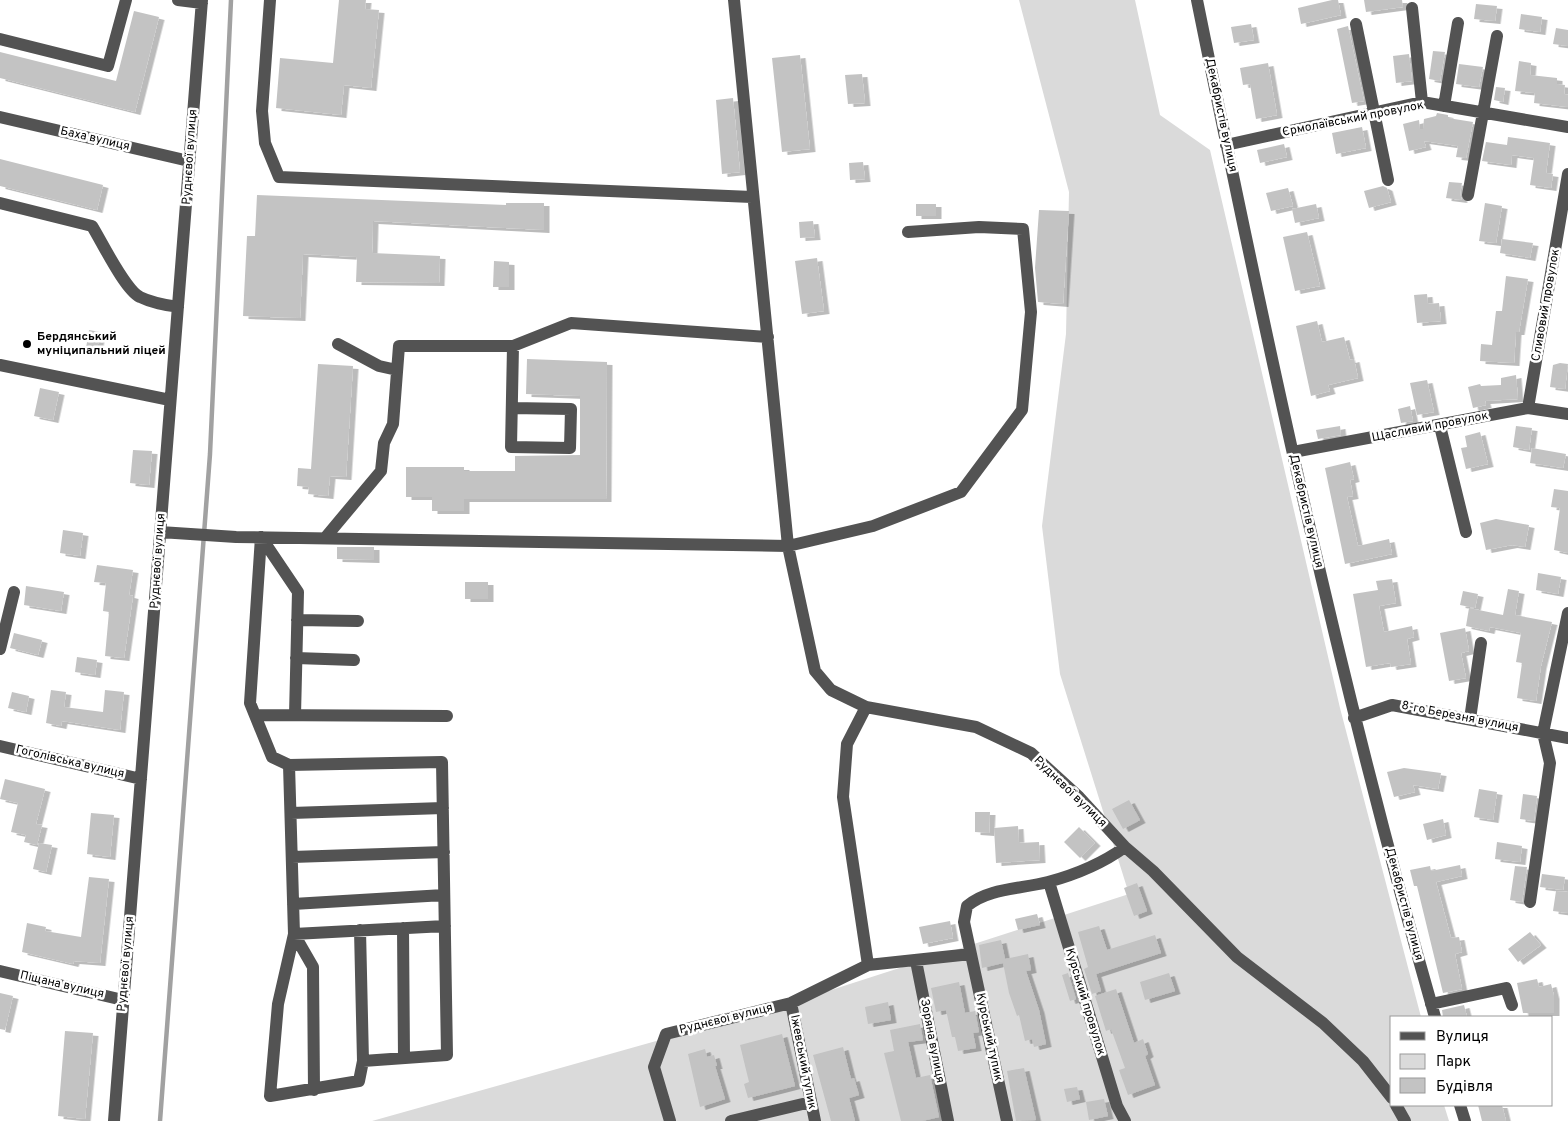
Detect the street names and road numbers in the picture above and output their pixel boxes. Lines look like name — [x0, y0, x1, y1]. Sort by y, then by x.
street label: Декабристів вулиця — [1201, 56, 1241, 174]
street label: Єрмолаївський провулок — [1281, 97, 1425, 141]
street label: Руднєвої вулиця — [179, 109, 201, 205]
street label: Баха вулиця — [59, 123, 131, 155]
street label: Сливовий провулок — [1528, 247, 1564, 363]
street label: Щасливий провулок — [1370, 408, 1490, 446]
street label: Декабристів вулиця — [1285, 453, 1327, 569]
street label: Руднєвої вулиця — [147, 513, 169, 609]
street label: 8-го Березня вулиця — [1400, 698, 1520, 736]
street label: Гоголівська вулиця — [14, 742, 126, 782]
street label: Руднєвої вулиця — [1030, 753, 1110, 831]
street label: Декабристів вулиця — [1381, 846, 1427, 962]
street label: Руднєвої вулиця — [114, 916, 138, 1012]
street label: Курський провулок — [1061, 946, 1109, 1058]
street label: Піщана вулиця — [18, 968, 106, 1002]
street label: Курський тупик — [972, 991, 1006, 1083]
street label: Зоряна вулиця — [916, 998, 948, 1084]
street label: Руднєвої вулиця — [678, 1000, 774, 1038]
street label: Іжевський тупик — [786, 1013, 820, 1111]

